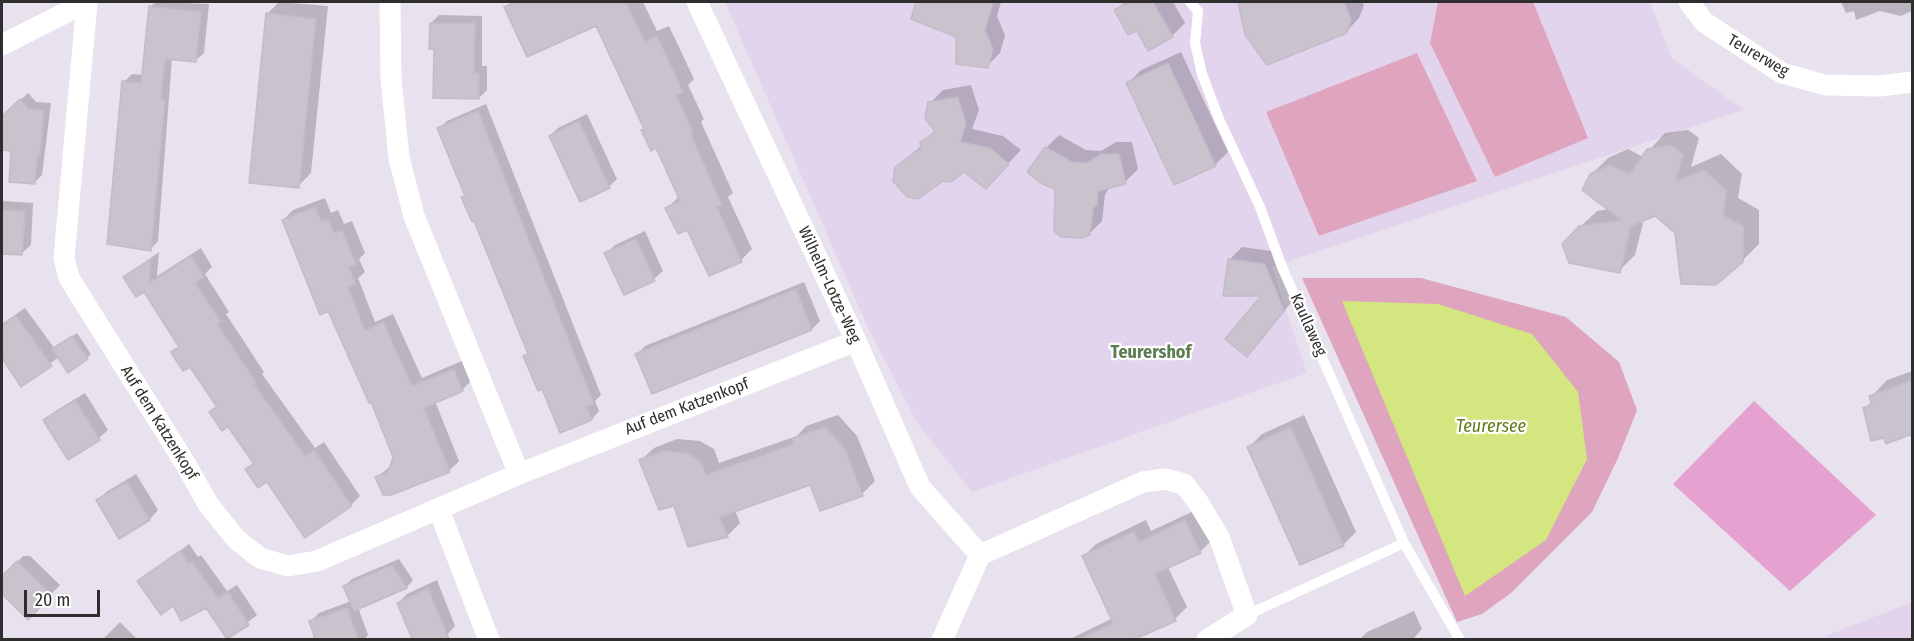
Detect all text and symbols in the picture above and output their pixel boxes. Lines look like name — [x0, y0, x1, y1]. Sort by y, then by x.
street label: Teurerweg — [1724, 31, 1792, 81]
street label: Wilhelm-Lotze-Weg — [794, 224, 864, 346]
street label: Kaullaweg — [1286, 291, 1330, 359]
district label: Teurershof — [1111, 342, 1191, 364]
street label: Auf dem Katzenkopf — [116, 362, 202, 484]
street label: Auf dem Katzenkopf — [622, 375, 752, 439]
water label: Teurersee — [1456, 416, 1526, 438]
scale bar — [27, 578, 104, 616]
text: 20 m — [35, 589, 70, 611]

